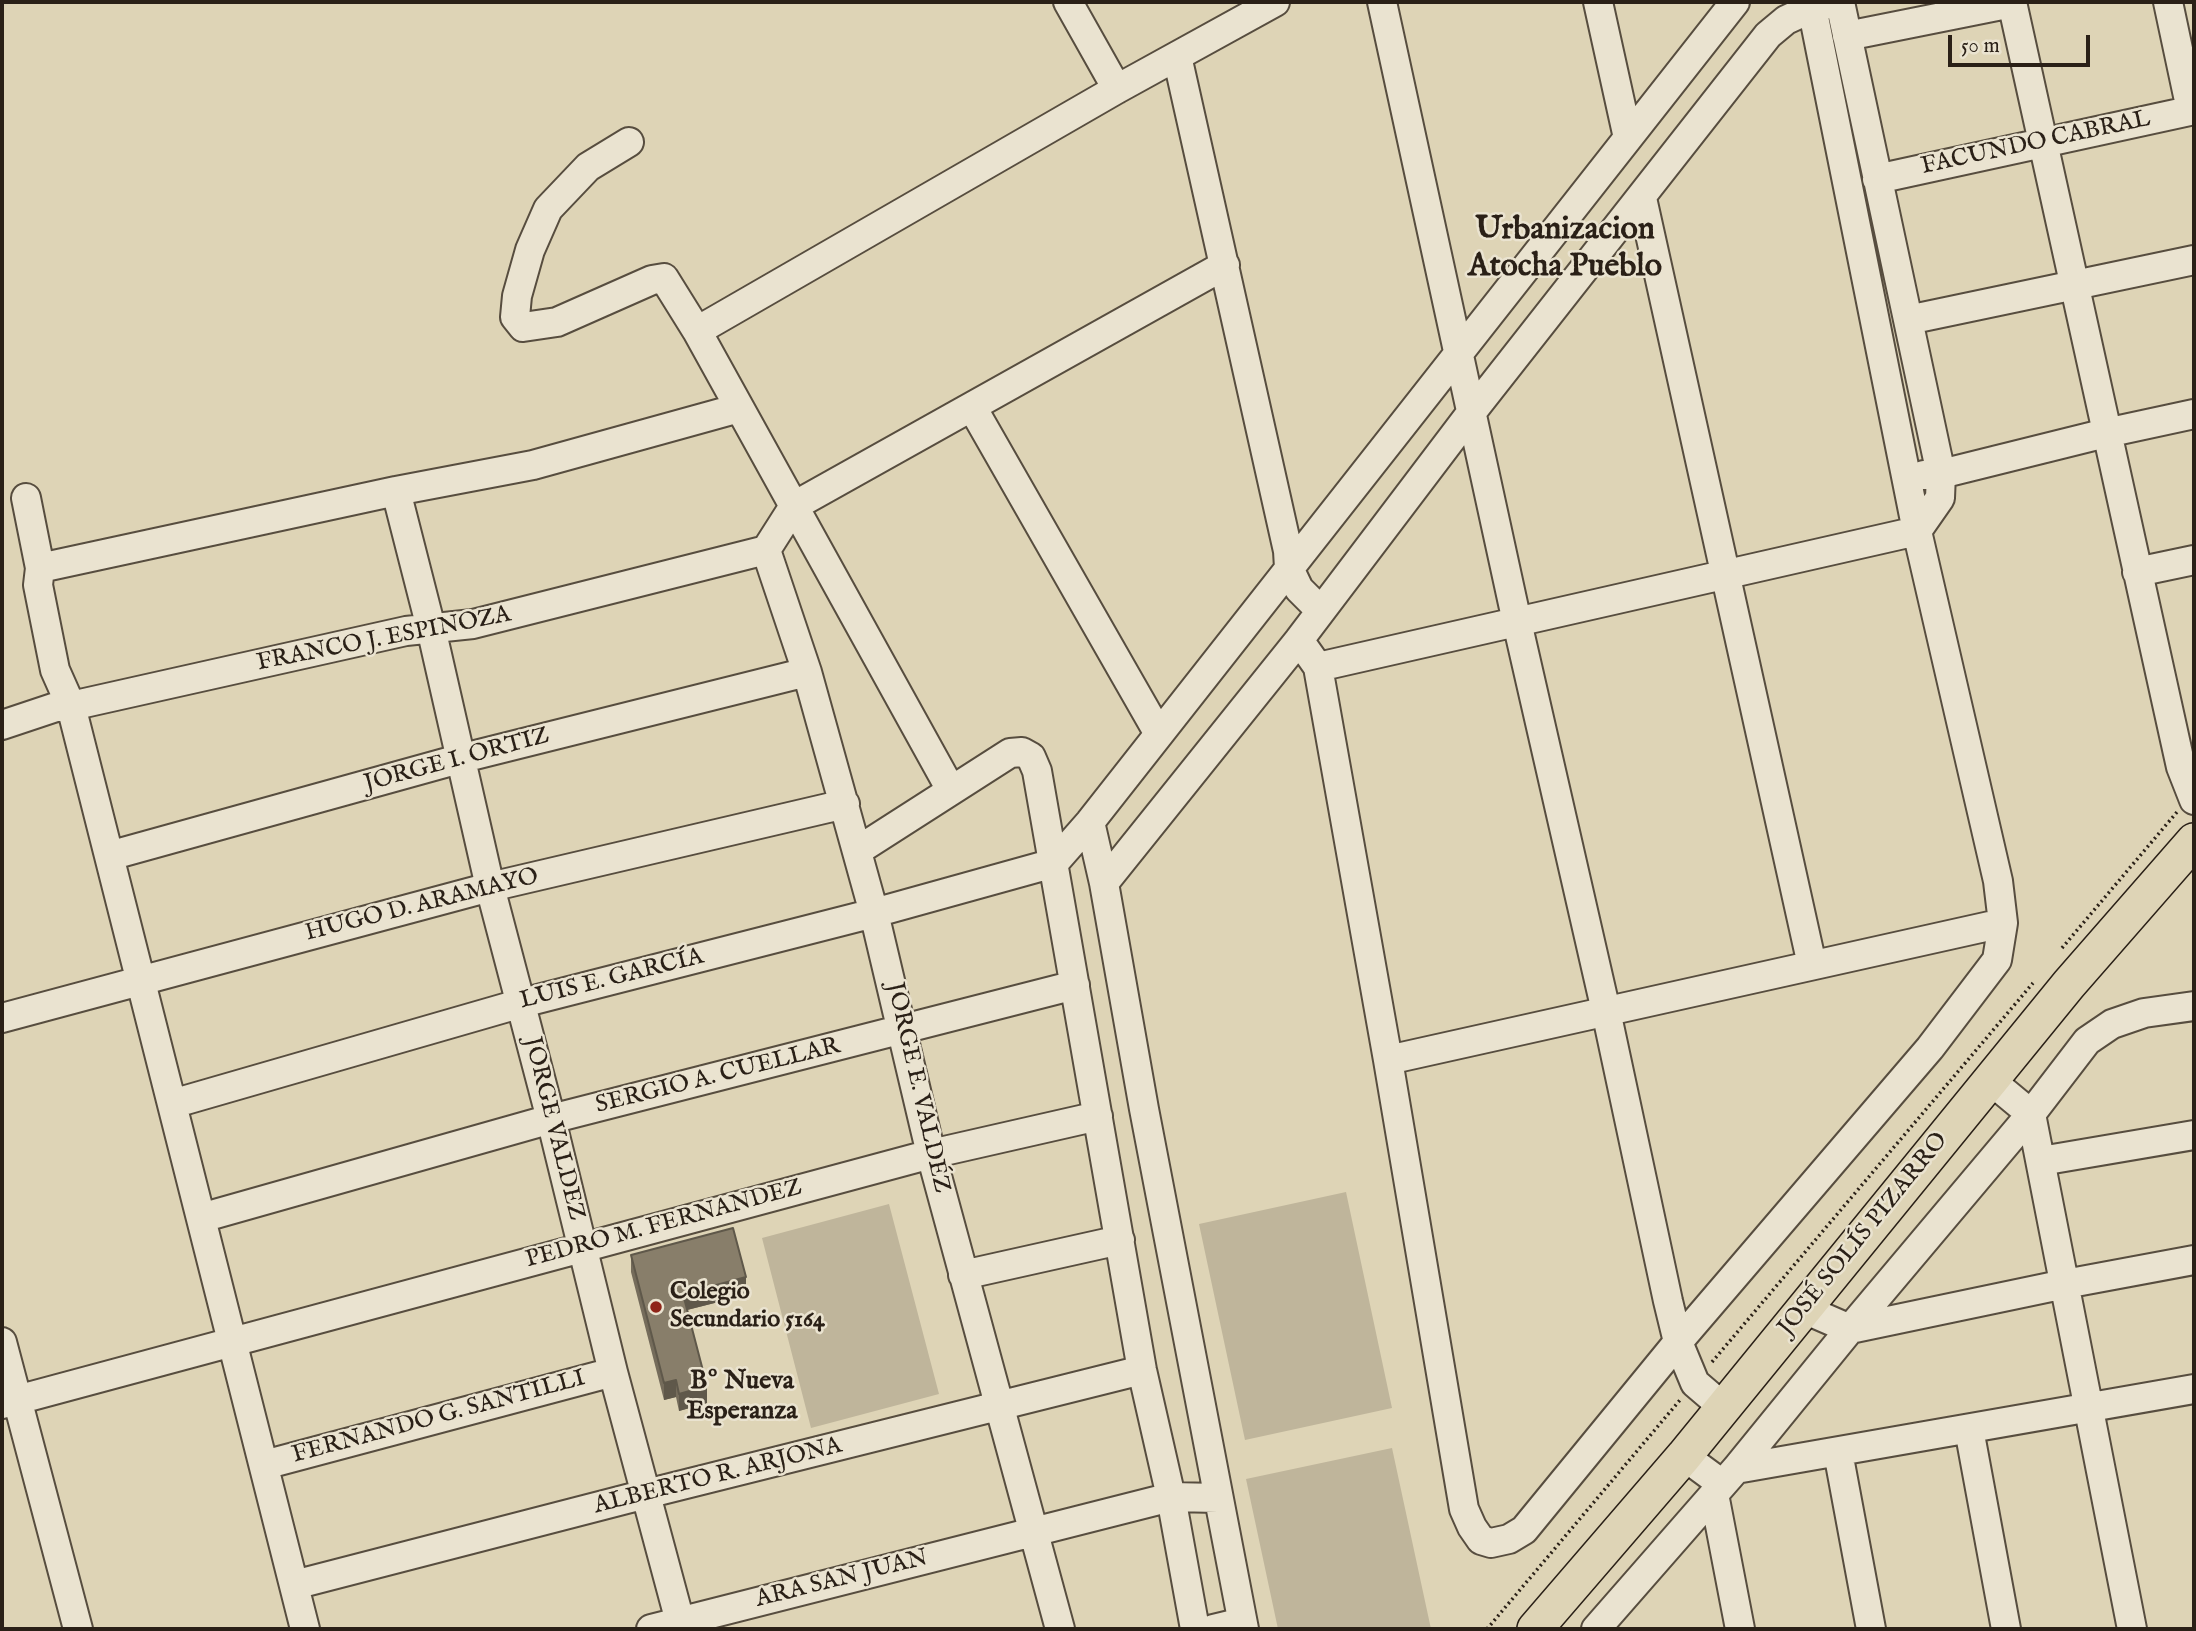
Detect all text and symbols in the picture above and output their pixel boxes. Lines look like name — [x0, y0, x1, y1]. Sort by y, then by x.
scale bar — [1951, 21, 2093, 65]
text: 50 m — [1961, 33, 2000, 60]
street label: FACUNDO CABRAL — [1919, 106, 2153, 182]
district label: Urbanizacion Atocha Pueblo — [1468, 212, 1662, 287]
street label: FRANCO J. ESPINOZA — [254, 601, 514, 679]
street label: JORGE I. ORTIZ — [361, 722, 553, 800]
street label: HUGO D. ARAMAYO — [302, 863, 542, 949]
street label: LUIS E. GARCÍA — [517, 943, 707, 1017]
street label: JORGE E. VALDÉZ — [879, 980, 955, 1196]
street label: SERGIO A. CUELLAR — [593, 1033, 843, 1121]
street label: JORGE VALDEZ — [516, 1034, 590, 1224]
street label: JOSÉ SOLÍS PIZARRO — [1773, 1127, 1955, 1343]
street label: PEDRO M. FERNANDEZ — [523, 1174, 805, 1276]
place label: Colegio Secundario 5164 — [670, 1279, 825, 1335]
marker: Colegio Secundario 5164 — [648, 1299, 664, 1315]
street label: FERNANDO G. SANTILLI — [289, 1365, 589, 1471]
district label: Bº Nueva Esperanza — [686, 1367, 798, 1428]
street label: ALBERTO R. ARJONA — [591, 1432, 845, 1522]
street label: ARA SAN JUAN — [753, 1545, 931, 1615]

